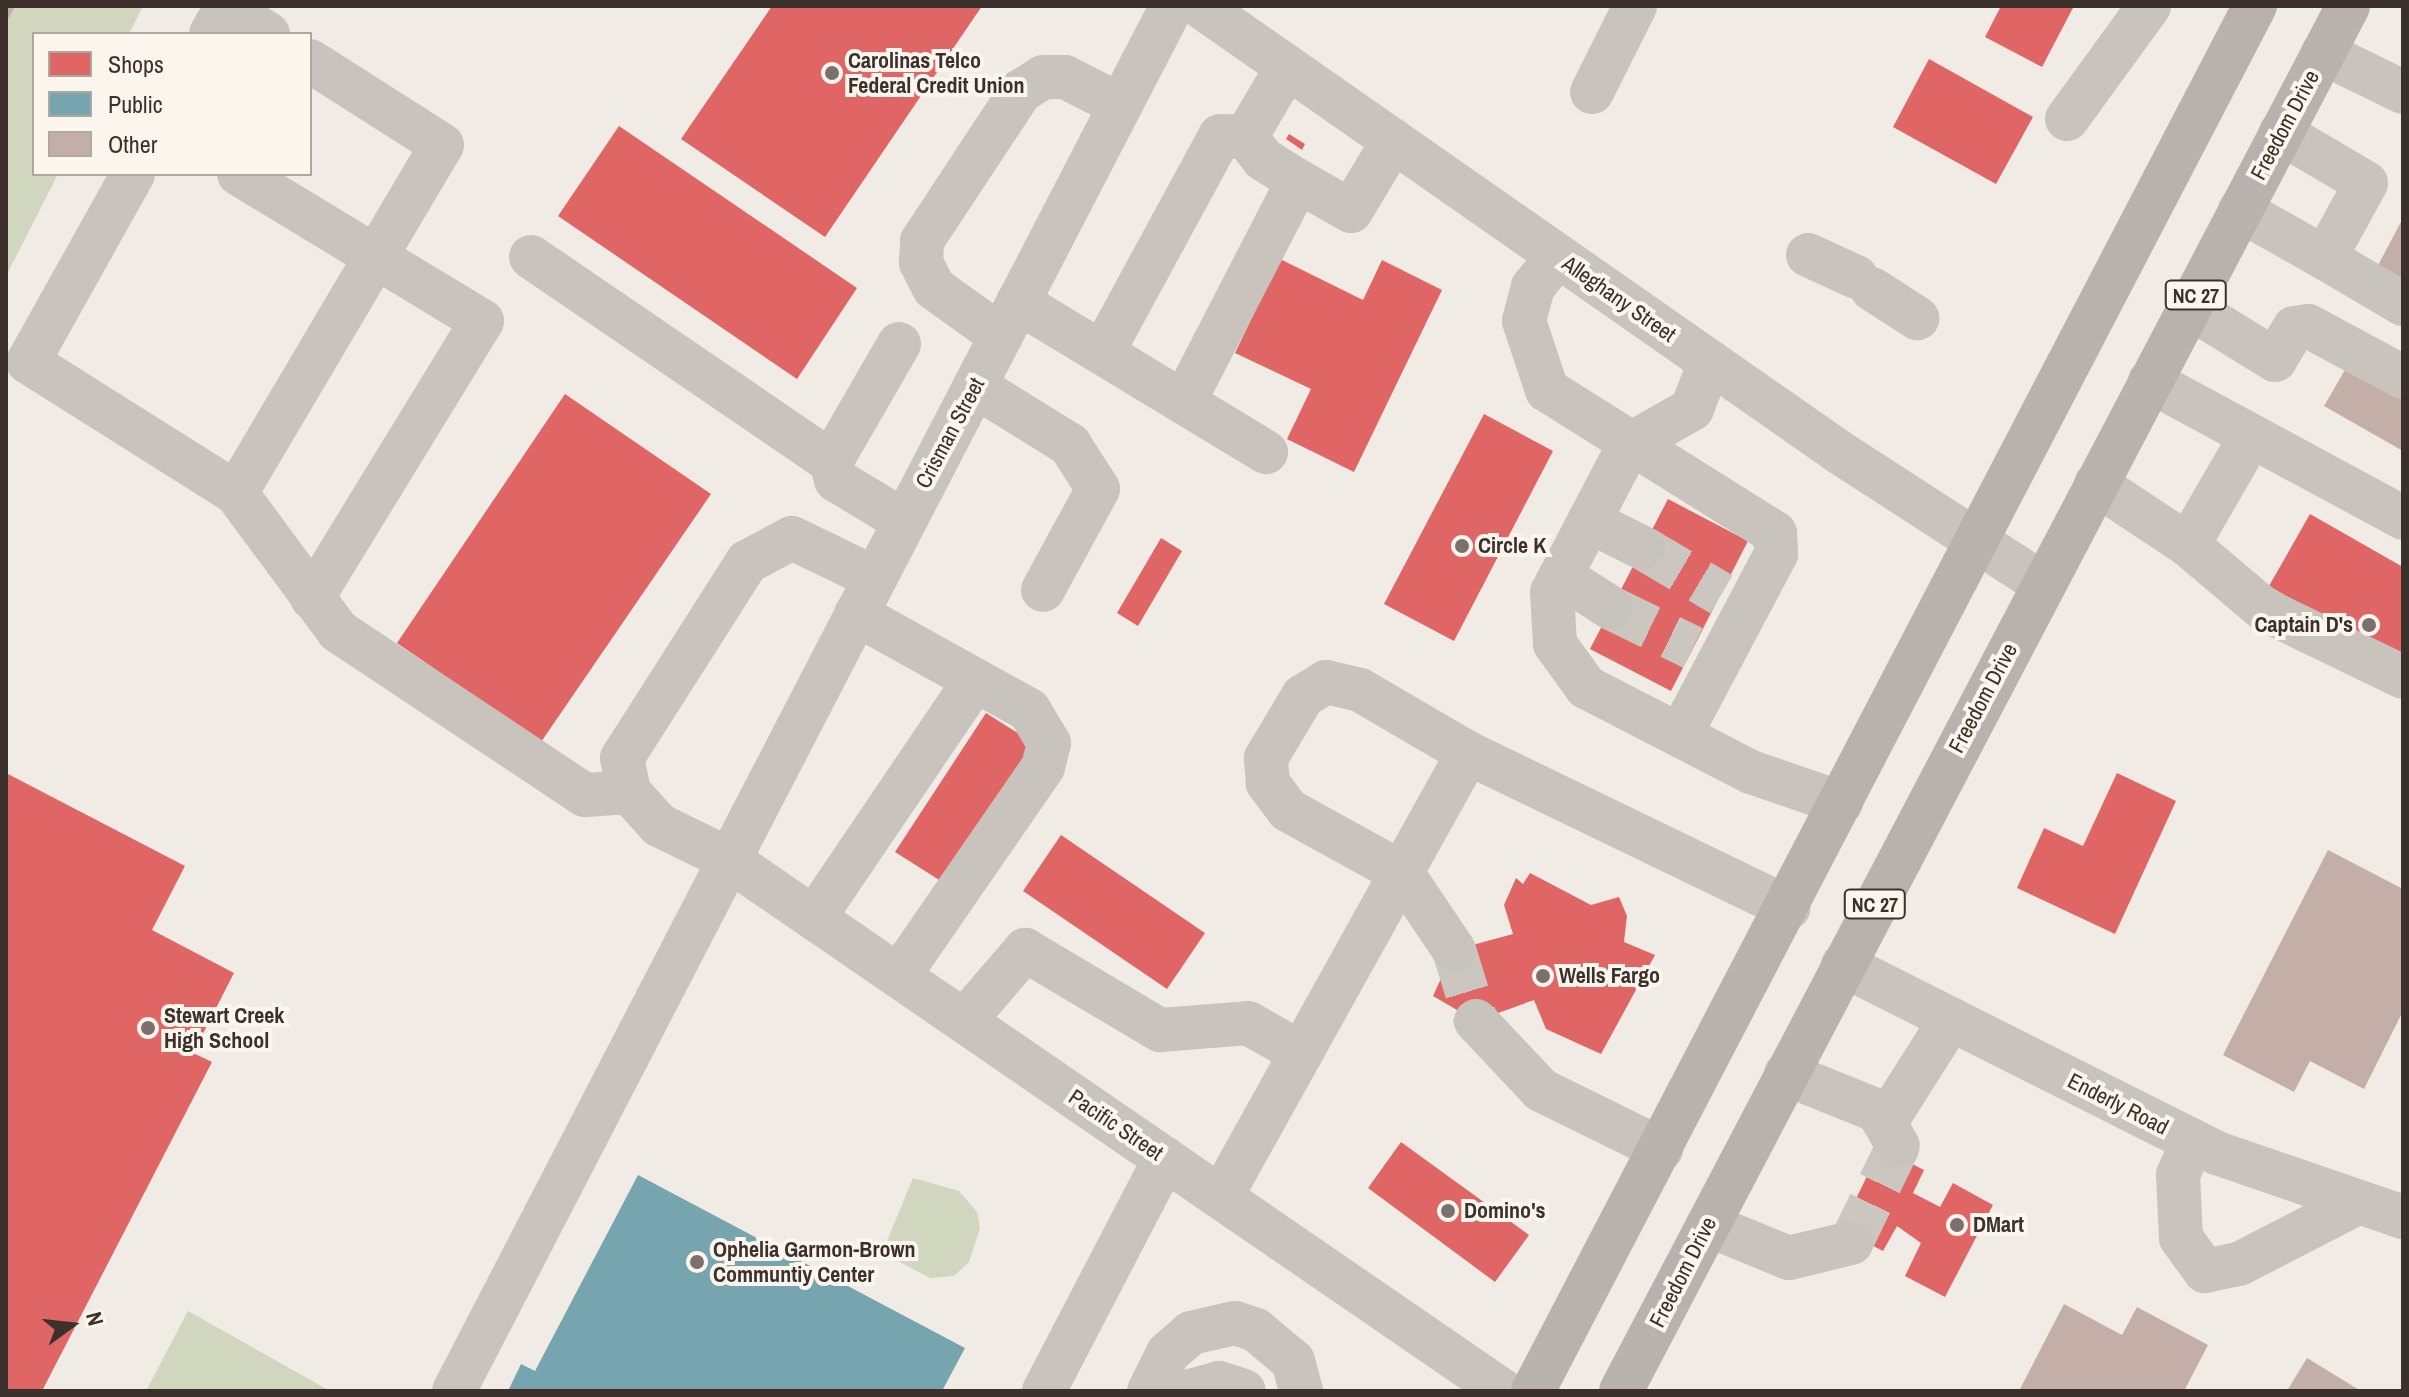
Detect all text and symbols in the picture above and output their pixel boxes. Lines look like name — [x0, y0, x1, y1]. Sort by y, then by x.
legend — [32, 32, 312, 176]
place label: Carolinas Telco Federal Credit Union — [848, 47, 1025, 98]
text: Shops — [108, 48, 164, 80]
marker: Carolinas Telco Federal Credit Union — [823, 64, 841, 82]
street label: Freedom Drive — [2245, 66, 2325, 184]
text: Public — [108, 88, 163, 120]
text: Other — [108, 128, 157, 160]
street label: Alleghany Street — [1557, 250, 1681, 348]
road number: NC 27 — [2164, 279, 2228, 311]
street label: Crisman Street — [910, 373, 990, 493]
place label: Circle K — [1478, 533, 1546, 559]
marker: Circle K — [1453, 537, 1471, 555]
place label: Captain D's — [2254, 612, 2353, 638]
marker: Captain D's — [2360, 616, 2378, 634]
street label: Freedom Drive — [1943, 639, 2023, 757]
road number: NC 27 — [1843, 888, 1907, 920]
place label: Wells Fargo — [1559, 963, 1660, 989]
marker: Wells Fargo — [1534, 967, 1552, 985]
place label: Stewart Creek High School — [164, 1002, 284, 1054]
marker: Stewart Creek High School — [139, 1019, 157, 1037]
street label: Enderly Road — [2063, 1067, 2173, 1141]
street label: Pacific Street — [1064, 1084, 1168, 1166]
place label: Domino's — [1464, 1198, 1545, 1224]
marker: Domino's — [1439, 1202, 1457, 1220]
street label: Freedom Drive — [1644, 1212, 1722, 1332]
place label: DMart — [1973, 1212, 2024, 1238]
marker: DMart — [1948, 1216, 1966, 1234]
place label: Ophelia Garmon-Brown Communtiy Center — [713, 1236, 915, 1288]
marker: Ophelia Garmon-Brown Communtiy Center — [688, 1253, 706, 1271]
north arrow — [32, 1285, 112, 1365]
text: N — [79, 1309, 111, 1329]

